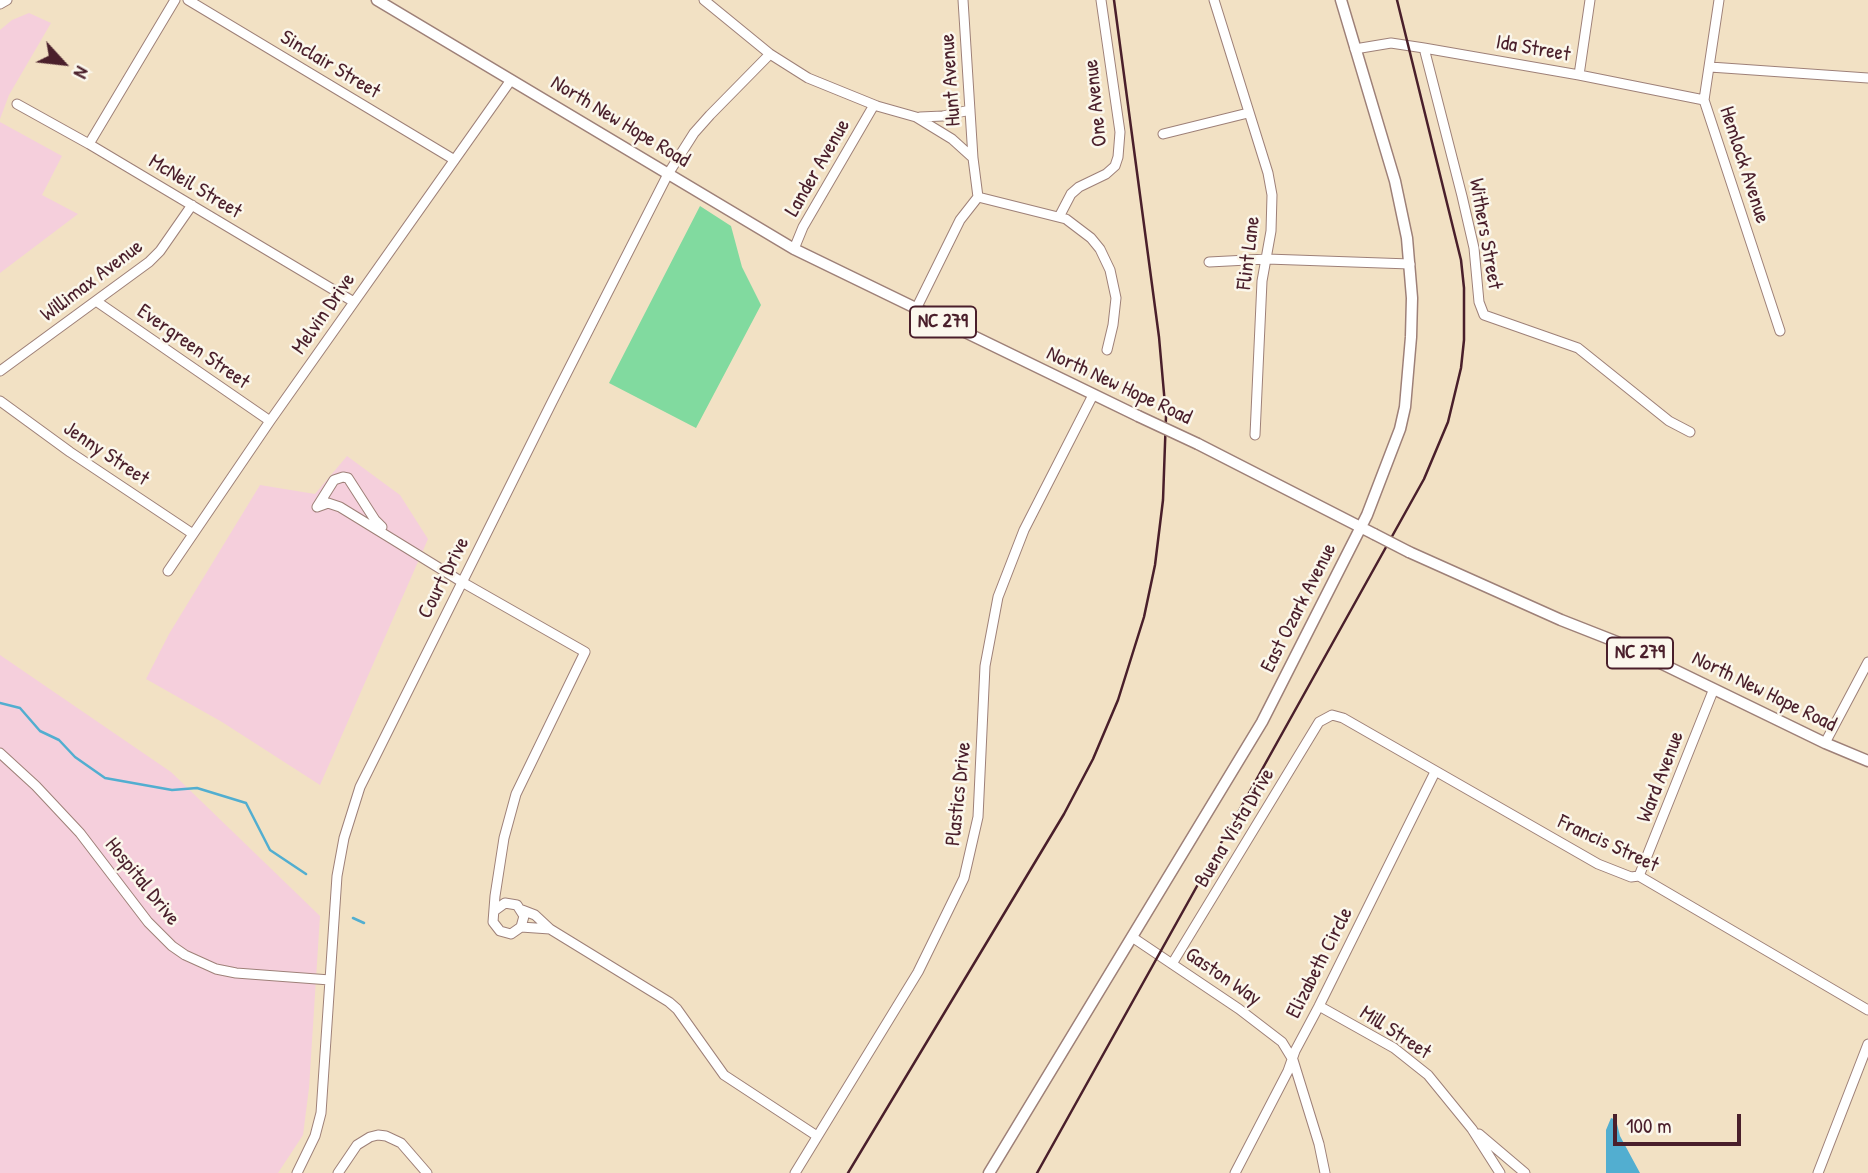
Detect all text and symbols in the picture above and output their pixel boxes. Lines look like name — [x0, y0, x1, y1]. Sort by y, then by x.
street label: Sinclair Street — [275, 25, 385, 105]
north arrow — [28, 28, 98, 98]
street label: Ida Street — [1494, 30, 1572, 68]
street label: Hunt Avenue — [935, 33, 967, 127]
street label: One Avenue — [1079, 58, 1113, 148]
text: N — [68, 62, 96, 83]
street label: North New Hope Road — [546, 71, 694, 173]
street label: Hemlock Avenue — [1713, 103, 1775, 227]
street label: Lander Avenue — [780, 115, 856, 221]
street label: McNeil Street — [144, 149, 246, 225]
street label: Withers Street — [1463, 177, 1507, 291]
street label: Flint Lane — [1232, 215, 1266, 291]
street label: Willimax Avenue — [36, 234, 148, 328]
street label: Melvin Drive — [287, 269, 361, 359]
street label: Evergreen Street — [132, 299, 254, 395]
road number: NC 279 — [910, 306, 976, 338]
street label: North New Hope Road — [1042, 341, 1196, 431]
street label: Jenny Street — [58, 416, 154, 492]
street label: Court Drive — [413, 533, 475, 623]
street label: East Ozark Avenue — [1256, 539, 1342, 677]
road number: NC 279 — [1607, 638, 1673, 668]
street label: North New Hope Road — [1688, 646, 1840, 738]
street label: Ward Avenue — [1632, 728, 1690, 826]
street label: Plastics Drive — [941, 741, 977, 847]
street label: Buena Vista Drive — [1190, 764, 1280, 892]
street label: Francis Street — [1554, 810, 1662, 878]
street label: Hospital Drive — [99, 833, 185, 931]
street label: Elizabeth Circle — [1281, 903, 1359, 1023]
street label: Gaston Way — [1180, 942, 1266, 1012]
street label: Mill Street — [1355, 1001, 1435, 1065]
scale bar — [1616, 1100, 1744, 1144]
text: 100 m — [1626, 1111, 1672, 1140]

